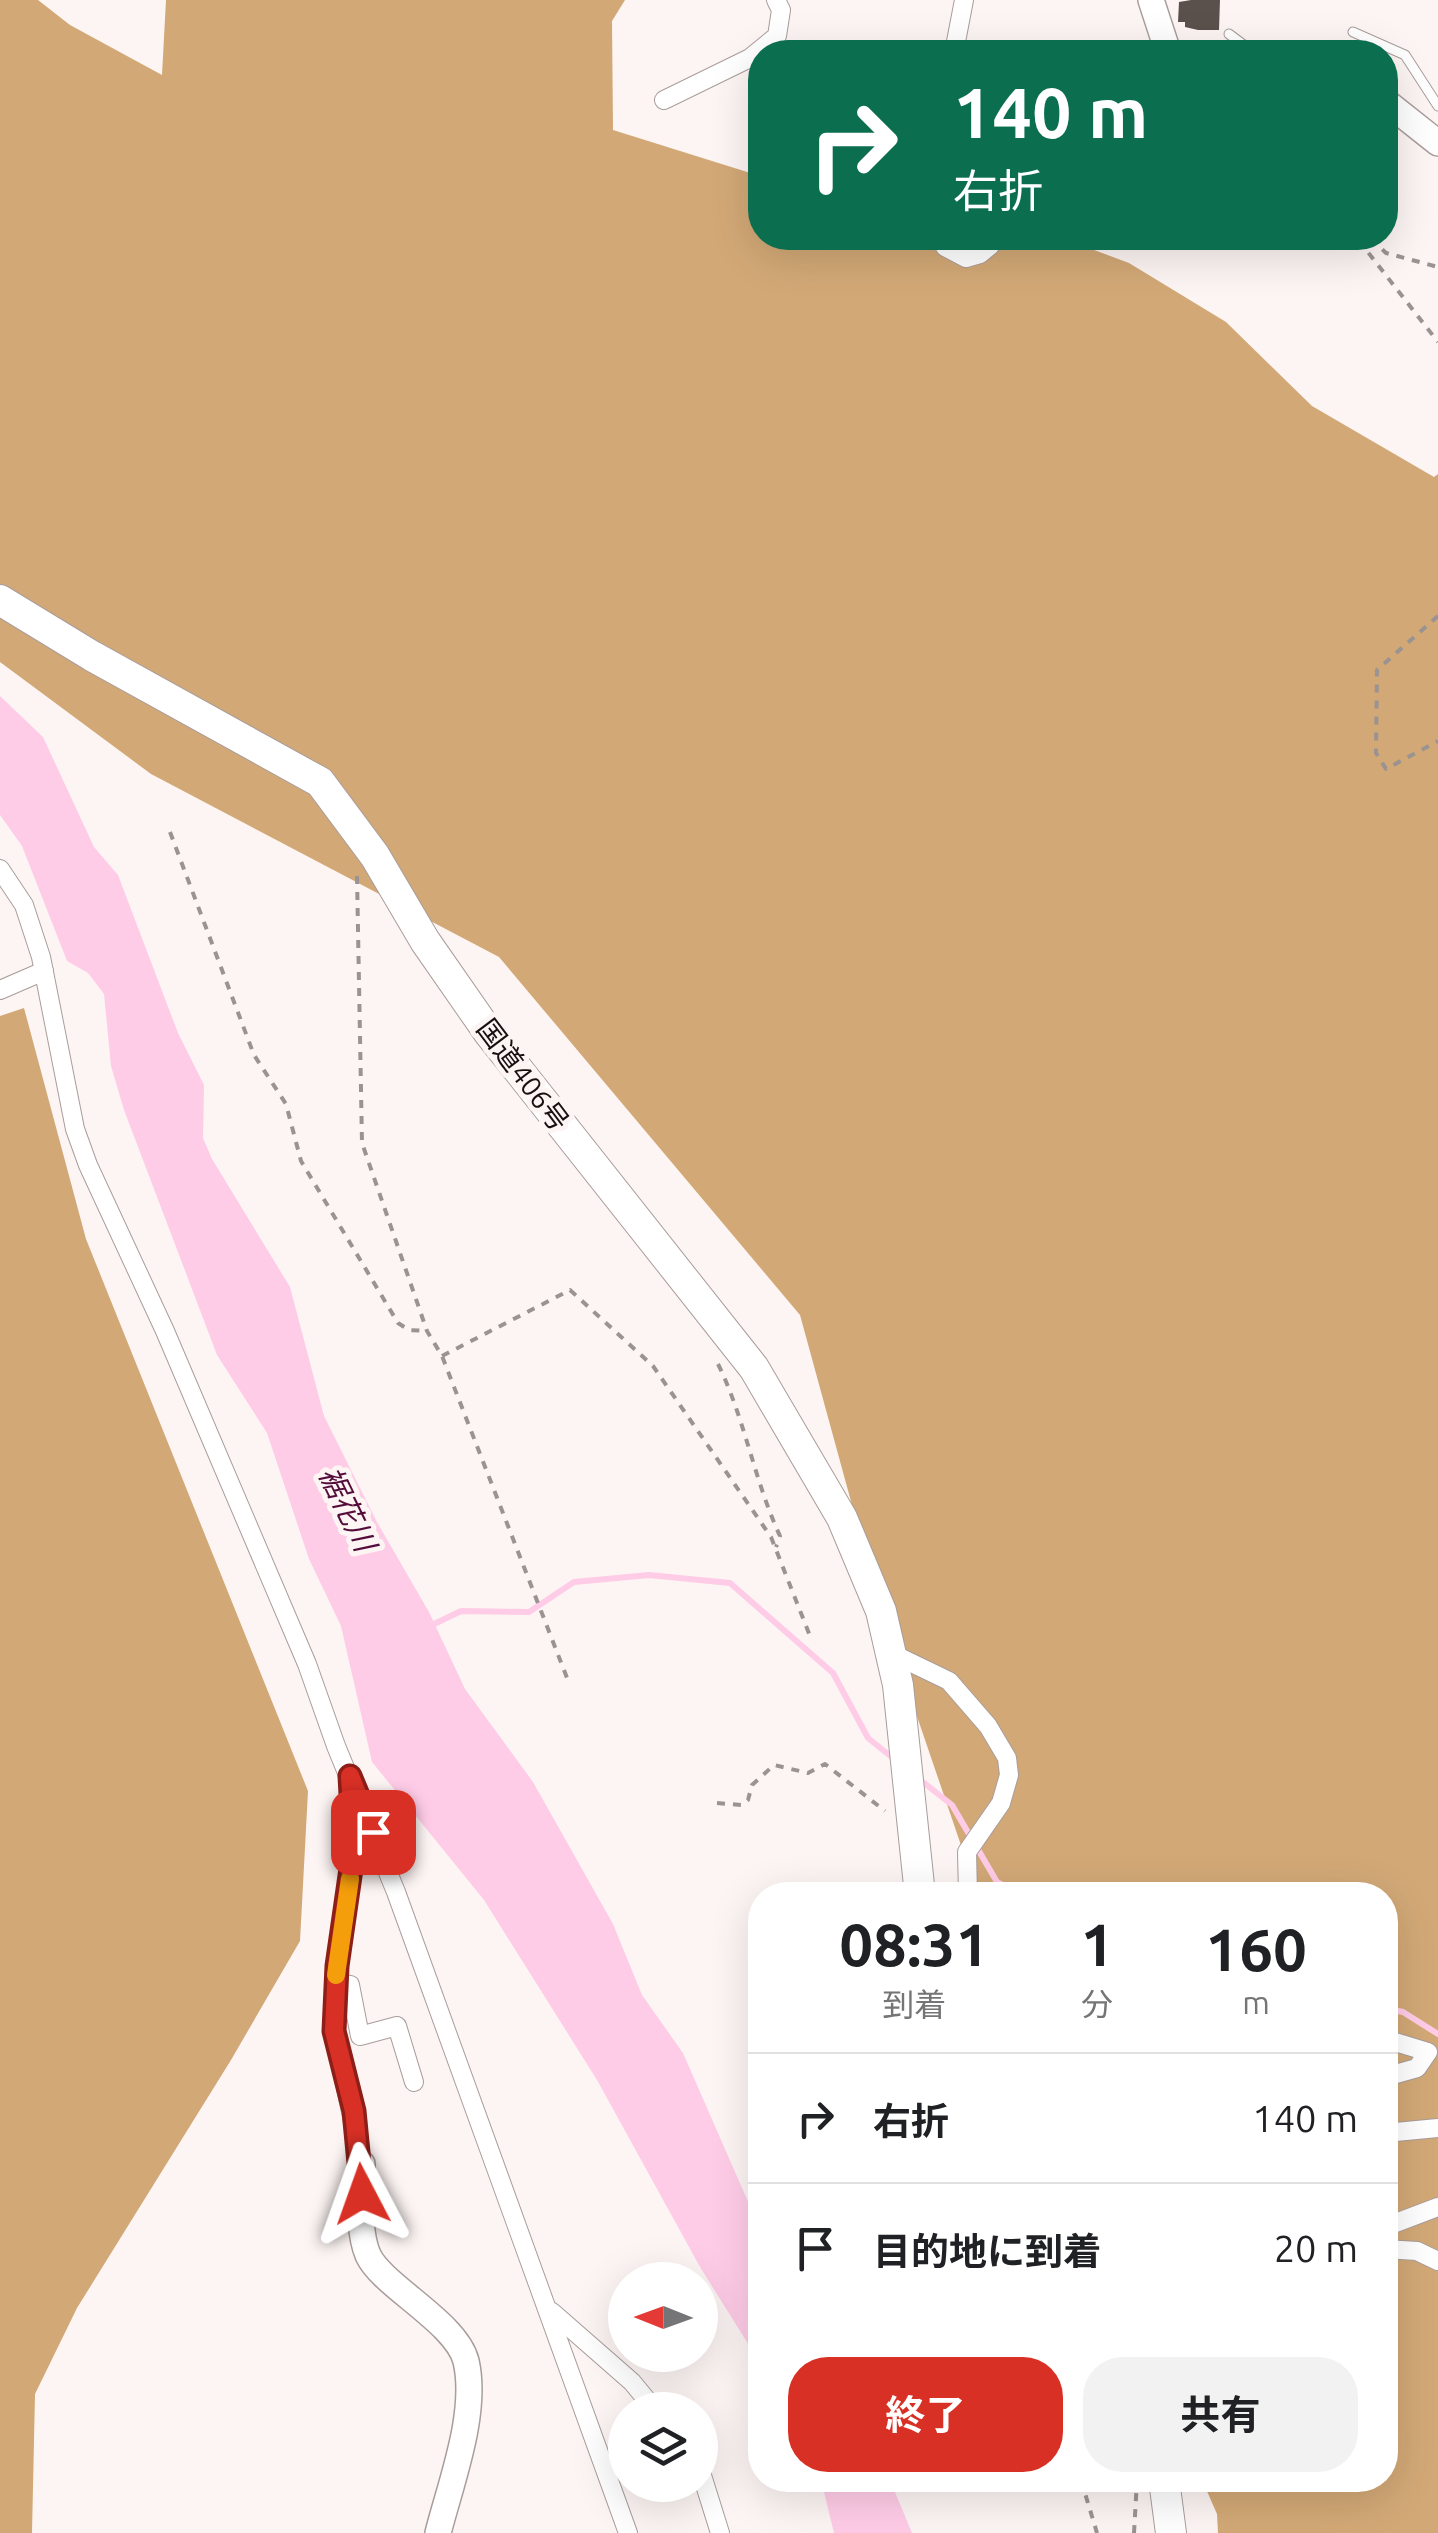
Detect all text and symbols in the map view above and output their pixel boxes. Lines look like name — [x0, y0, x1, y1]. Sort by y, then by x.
text: 140 m — [953, 73, 1148, 151]
icon: right — [788, 80, 918, 210]
text: 右折 — [953, 165, 1043, 216]
street label: 国道406号 — [471, 1013, 575, 1136]
water label: 裾花川 — [313, 1461, 384, 1559]
pin — [331, 1790, 416, 1875]
icon: arrive — [346, 1805, 401, 1860]
text: 08:31 — [839, 1910, 989, 1977]
text: 1 — [1080, 1910, 1114, 1977]
text: 160 — [1205, 1915, 1307, 1982]
text: m — [1242, 1984, 1270, 2020]
text: 到着 — [882, 1986, 946, 2022]
text: 分 — [1081, 1986, 1113, 2022]
icon: right — [788, 2091, 843, 2146]
text: 140 m — [1252, 2097, 1358, 2139]
text: 右折 — [873, 2100, 949, 2142]
position arrow — [310, 2142, 414, 2246]
icon: arrive — [788, 2221, 843, 2276]
text: 20 m — [1274, 2227, 1358, 2269]
text: 目的地に到着 — [873, 2230, 1101, 2272]
north arrow — [608, 2262, 718, 2372]
map controls — [608, 2262, 718, 2502]
button: 終了 — [788, 2357, 1063, 2472]
button: 共有 — [1083, 2357, 1358, 2472]
button: layers — [608, 2392, 718, 2502]

